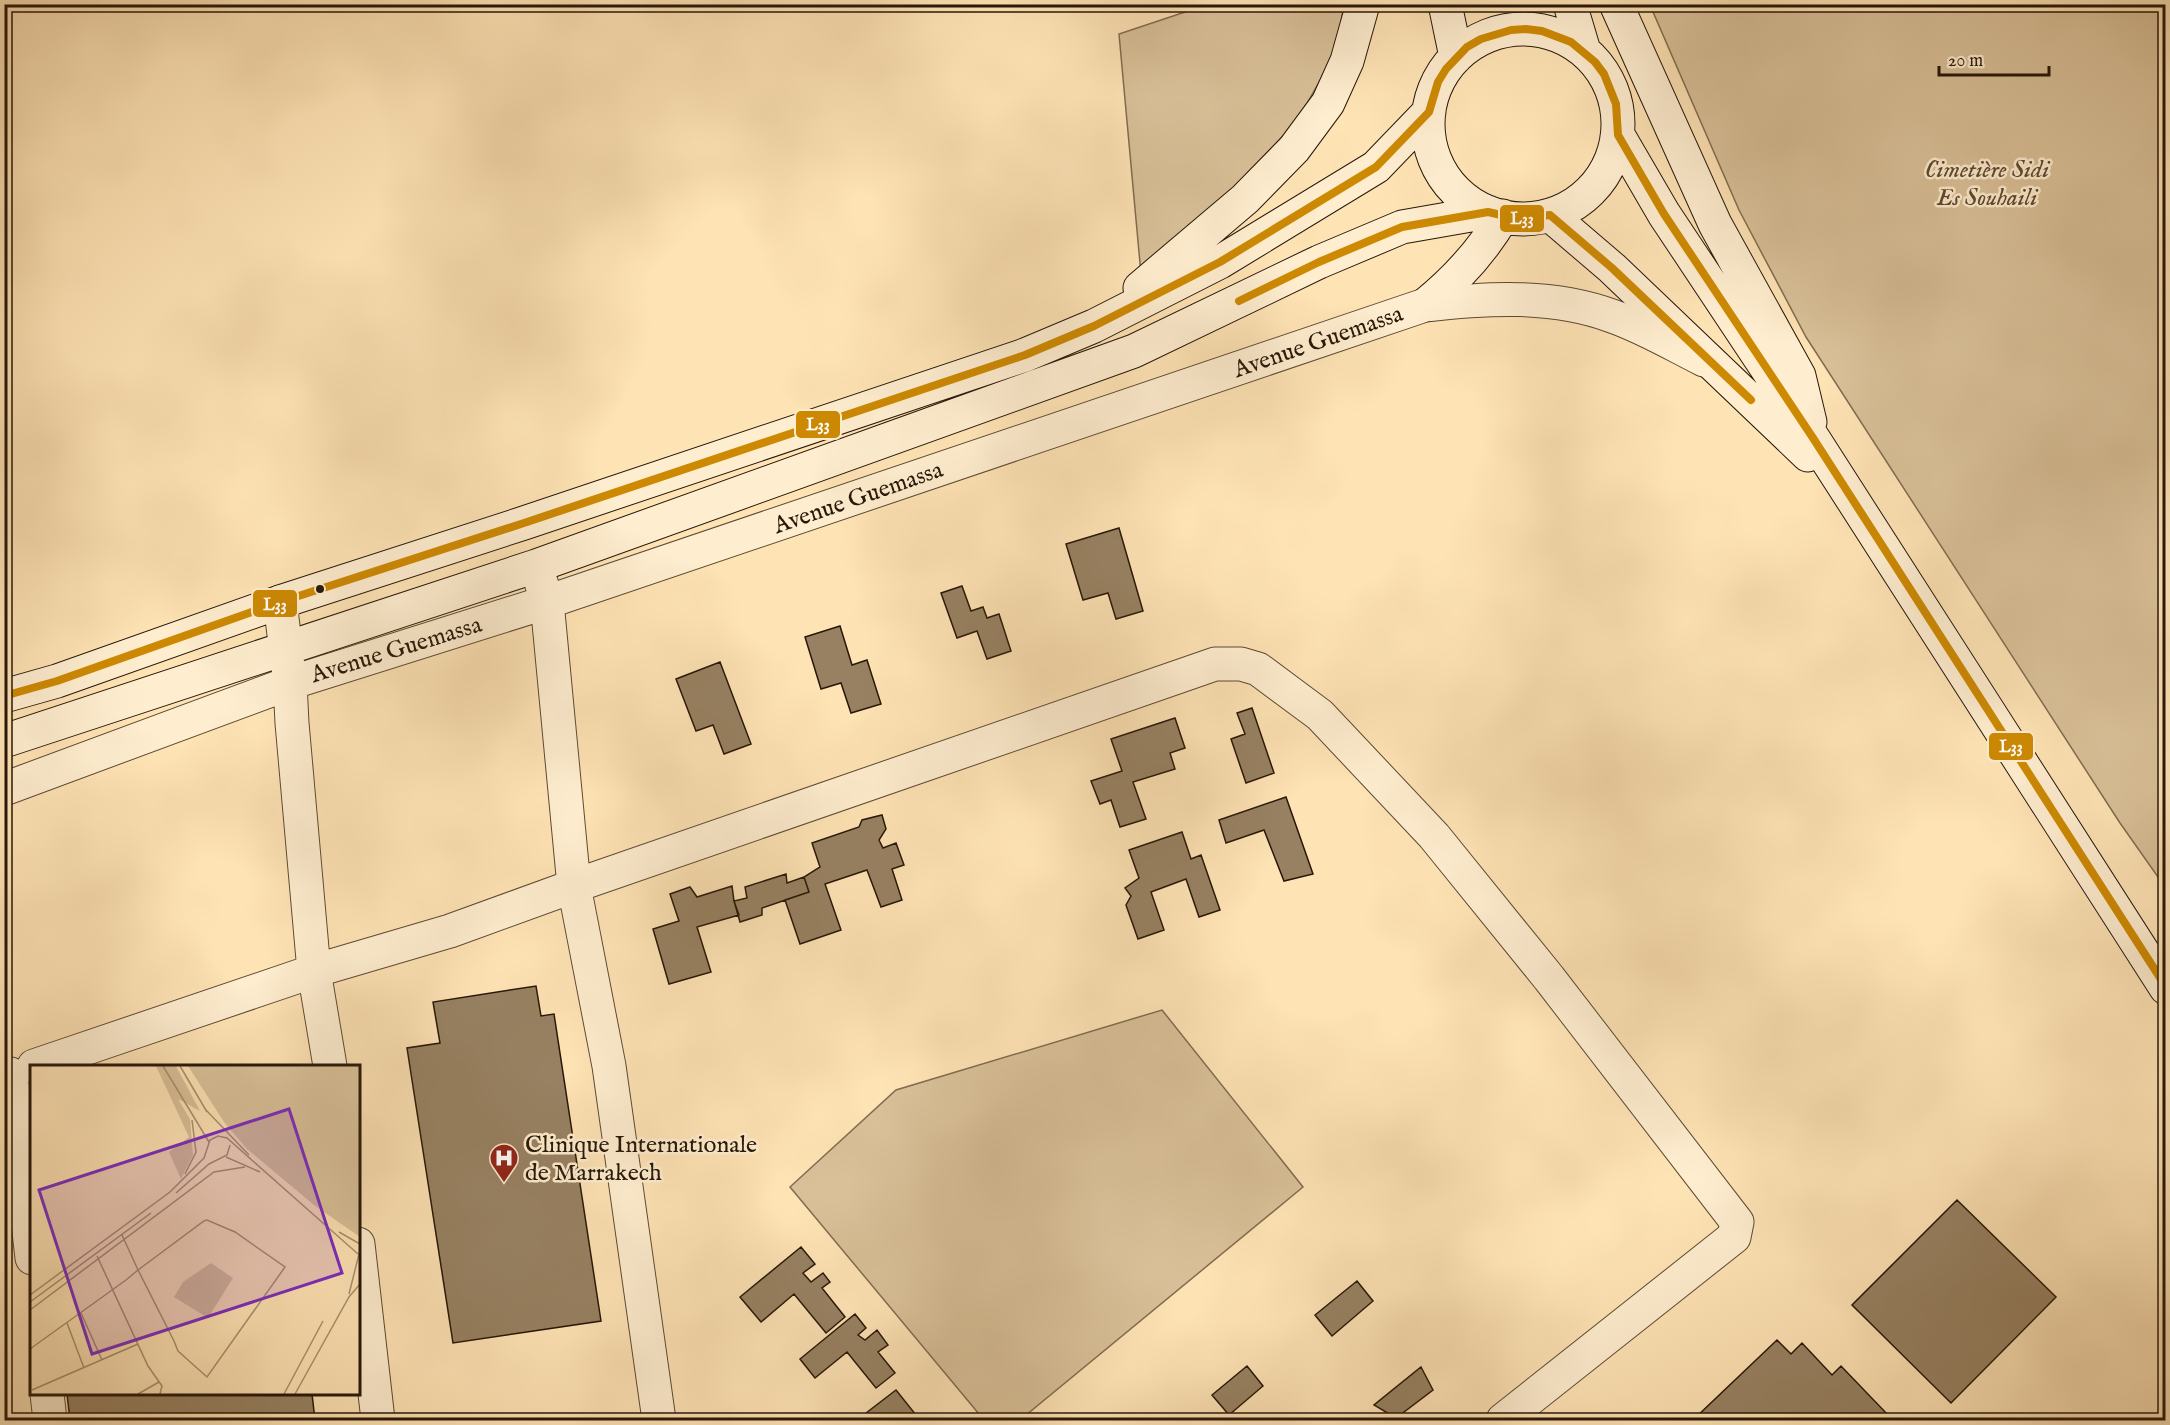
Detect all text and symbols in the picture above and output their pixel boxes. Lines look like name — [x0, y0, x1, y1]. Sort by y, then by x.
scale bar — [1939, 39, 2048, 77]
text: 20 m — [1948, 50, 1983, 73]
park label: Cimetière Sidi Es Souhaili — [1925, 155, 2051, 214]
line badge: L33 — [1499, 204, 1545, 233]
text: L33 — [1510, 210, 1534, 230]
street label: Avenue Guemassa — [1229, 299, 1408, 386]
line badge: L33 — [795, 410, 841, 439]
text: L33 — [806, 416, 830, 436]
street label: Avenue Guemassa — [769, 455, 948, 542]
unlabelled marker — [314, 583, 326, 595]
line badge: L33 — [252, 589, 298, 618]
text: L33 — [263, 596, 287, 616]
street label: Avenue Guemassa — [306, 610, 486, 691]
line badge: L33 — [1988, 732, 2034, 761]
text: L33 — [1999, 738, 2023, 758]
inset map — [30, 1065, 360, 1395]
place label: Clinique Internationale de Marrakech — [525, 1130, 757, 1189]
hospital icon: Clinique Internationale de Marrakech — [488, 1142, 520, 1184]

